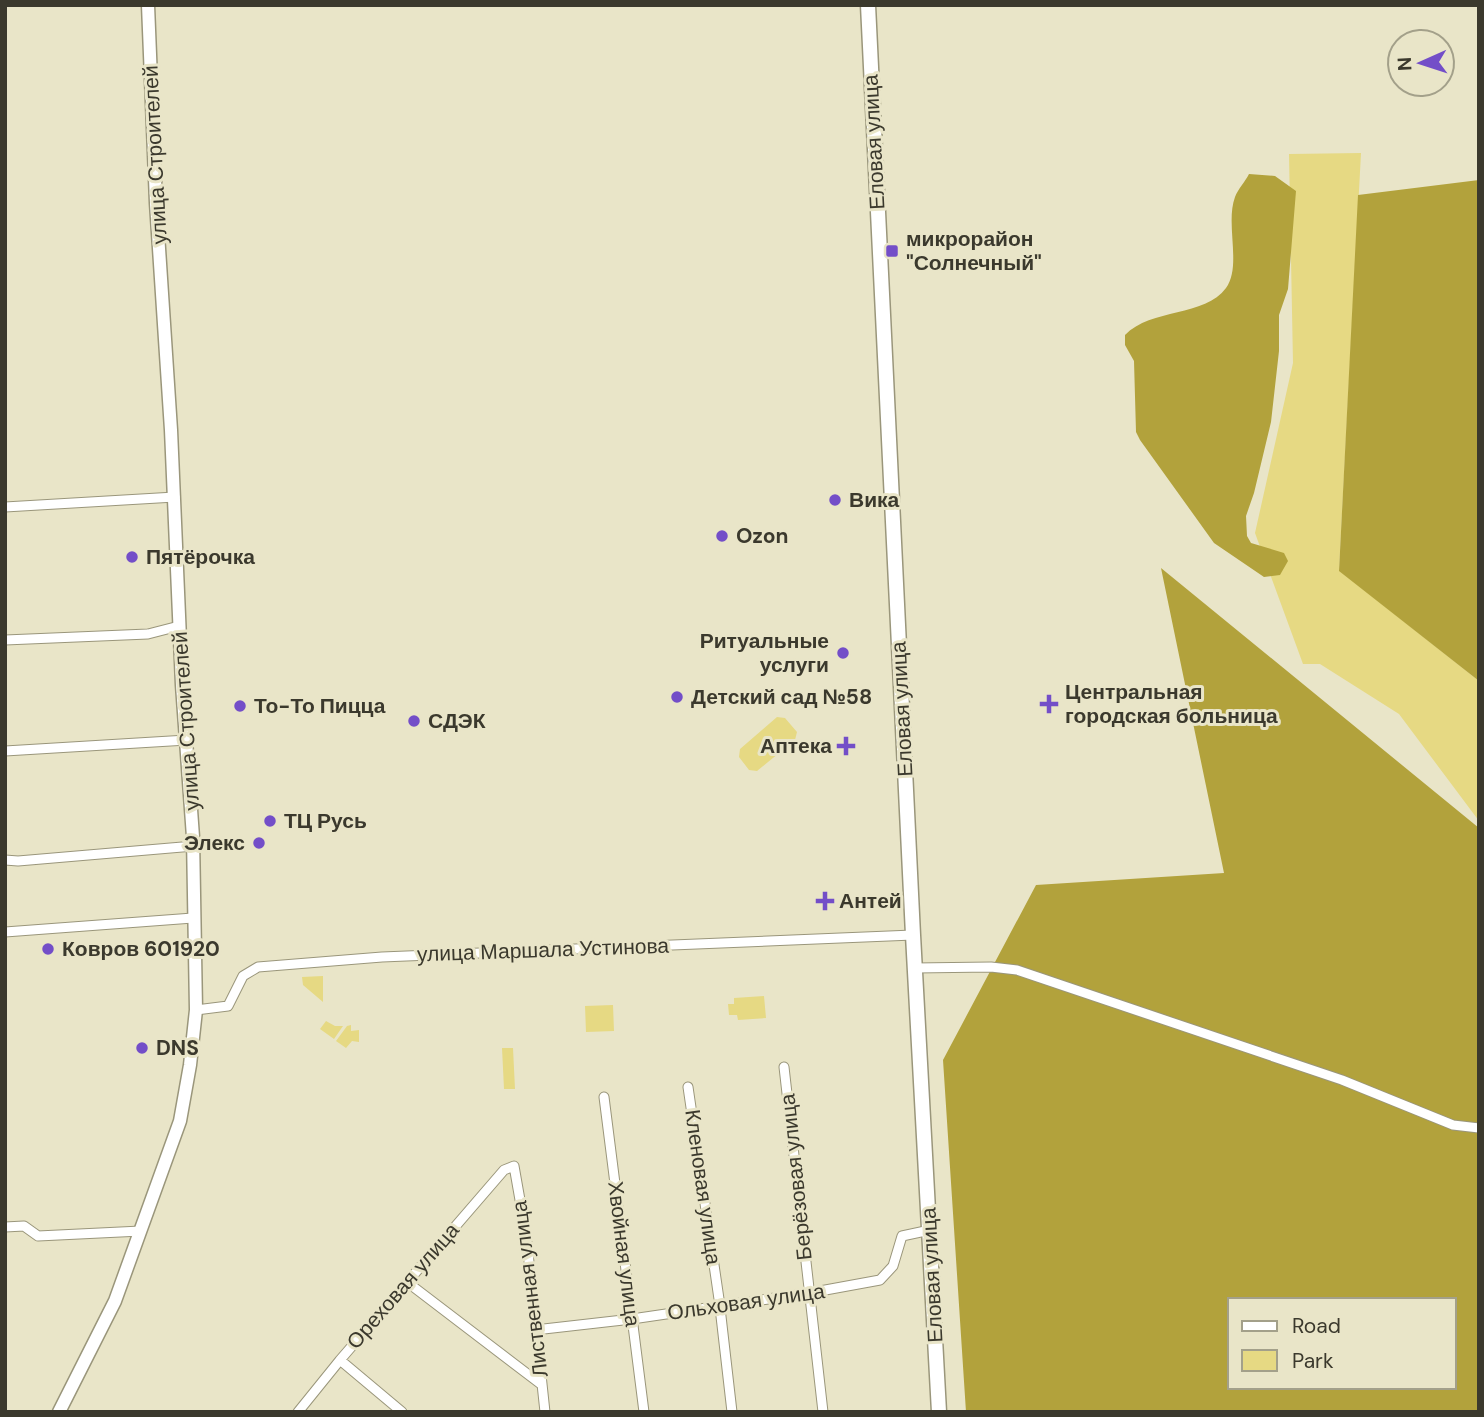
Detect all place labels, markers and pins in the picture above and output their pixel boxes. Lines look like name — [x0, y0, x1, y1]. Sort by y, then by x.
place label: микрорайон "Солнечный" — [906, 225, 1042, 277]
marker: микрорайон "Солнечный" — [884, 243, 900, 259]
place label: Вика — [849, 486, 900, 514]
marker: Вика — [827, 492, 843, 508]
place label: Ozon — [736, 522, 789, 550]
marker: Ozon — [714, 528, 730, 544]
place label: Пятёрочка — [146, 543, 255, 571]
marker: Пятёрочка — [124, 549, 140, 565]
place label: Ритуальные услуги — [700, 627, 829, 679]
marker: Ритуальные услуги — [835, 645, 851, 661]
place label: Центральная городская больница — [1065, 678, 1278, 730]
place label: Детский сад №58 — [691, 683, 872, 711]
marker: Детский сад №58 — [669, 689, 685, 705]
place label: То-То Пицца — [254, 692, 386, 720]
marker: Центральная городская больница — [1039, 694, 1059, 714]
marker: То-То Пицца — [232, 698, 248, 714]
place label: СДЭК — [428, 707, 486, 735]
marker: СДЭК — [406, 713, 422, 729]
place label: Аптека — [760, 732, 832, 760]
marker: Аптека — [838, 738, 854, 754]
place label: ТЦ Русь — [284, 807, 367, 835]
marker: ТЦ Русь — [262, 813, 278, 829]
place label: Элекс — [184, 829, 245, 857]
marker: Элекс — [251, 835, 267, 851]
place label: Антей — [839, 887, 902, 915]
marker: Антей — [817, 893, 833, 909]
place label: Ковров 601920 — [62, 935, 220, 963]
marker: Ковров 601920 — [40, 941, 56, 957]
place label: DNS — [156, 1034, 199, 1062]
marker: DNS — [134, 1040, 150, 1056]

